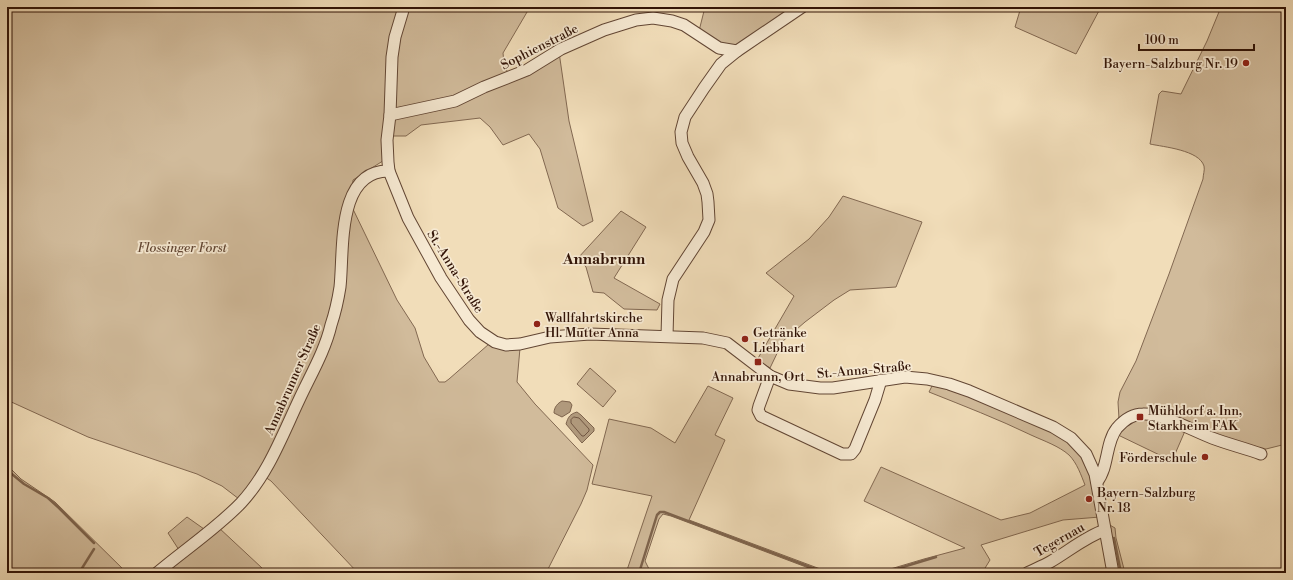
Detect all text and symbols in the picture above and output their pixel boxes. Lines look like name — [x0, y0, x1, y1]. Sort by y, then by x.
street label: Sophienstraße — [498, 20, 581, 73]
scale bar — [1139, 26, 1254, 52]
text: 100 m — [1145, 33, 1179, 48]
place label: Bayern-Salzburg Nr. 19 — [1102, 56, 1238, 72]
marker: Bayern-Salzburg Nr. 19 — [1241, 58, 1251, 68]
street label: St.-Anna-Straße — [423, 227, 487, 316]
park label: Flossinger Forst — [137, 240, 228, 256]
district label: Annabrunn — [562, 250, 646, 269]
place label: Wallfahrtskirche Hl. Mutter Anna — [544, 310, 643, 341]
marker: Wallfahrtskirche Hl. Mutter Anna — [532, 319, 542, 329]
street label: Annabrunner Straße — [261, 321, 325, 438]
place label: Getränke Liebhart — [753, 325, 807, 356]
marker: Getränke Liebhart — [740, 334, 750, 344]
marker: Annabrunn, Ort — [753, 357, 763, 367]
street label: St.-Anna-Straße — [816, 358, 912, 382]
place label: Annabrunn, Ort — [710, 369, 805, 385]
place label: Mühldorf a. Inn, Starkheim FAK — [1148, 403, 1242, 434]
marker: Mühldorf a. Inn, Starkheim FAK — [1135, 412, 1145, 422]
place label: Förderschule — [1119, 450, 1197, 466]
marker: Förderschule — [1200, 452, 1210, 462]
place label: Bayern-Salzburg Nr. 18 — [1096, 485, 1196, 516]
marker: Bayern-Salzburg Nr. 18 — [1084, 494, 1094, 504]
street label: Tegernau — [1032, 519, 1088, 561]

